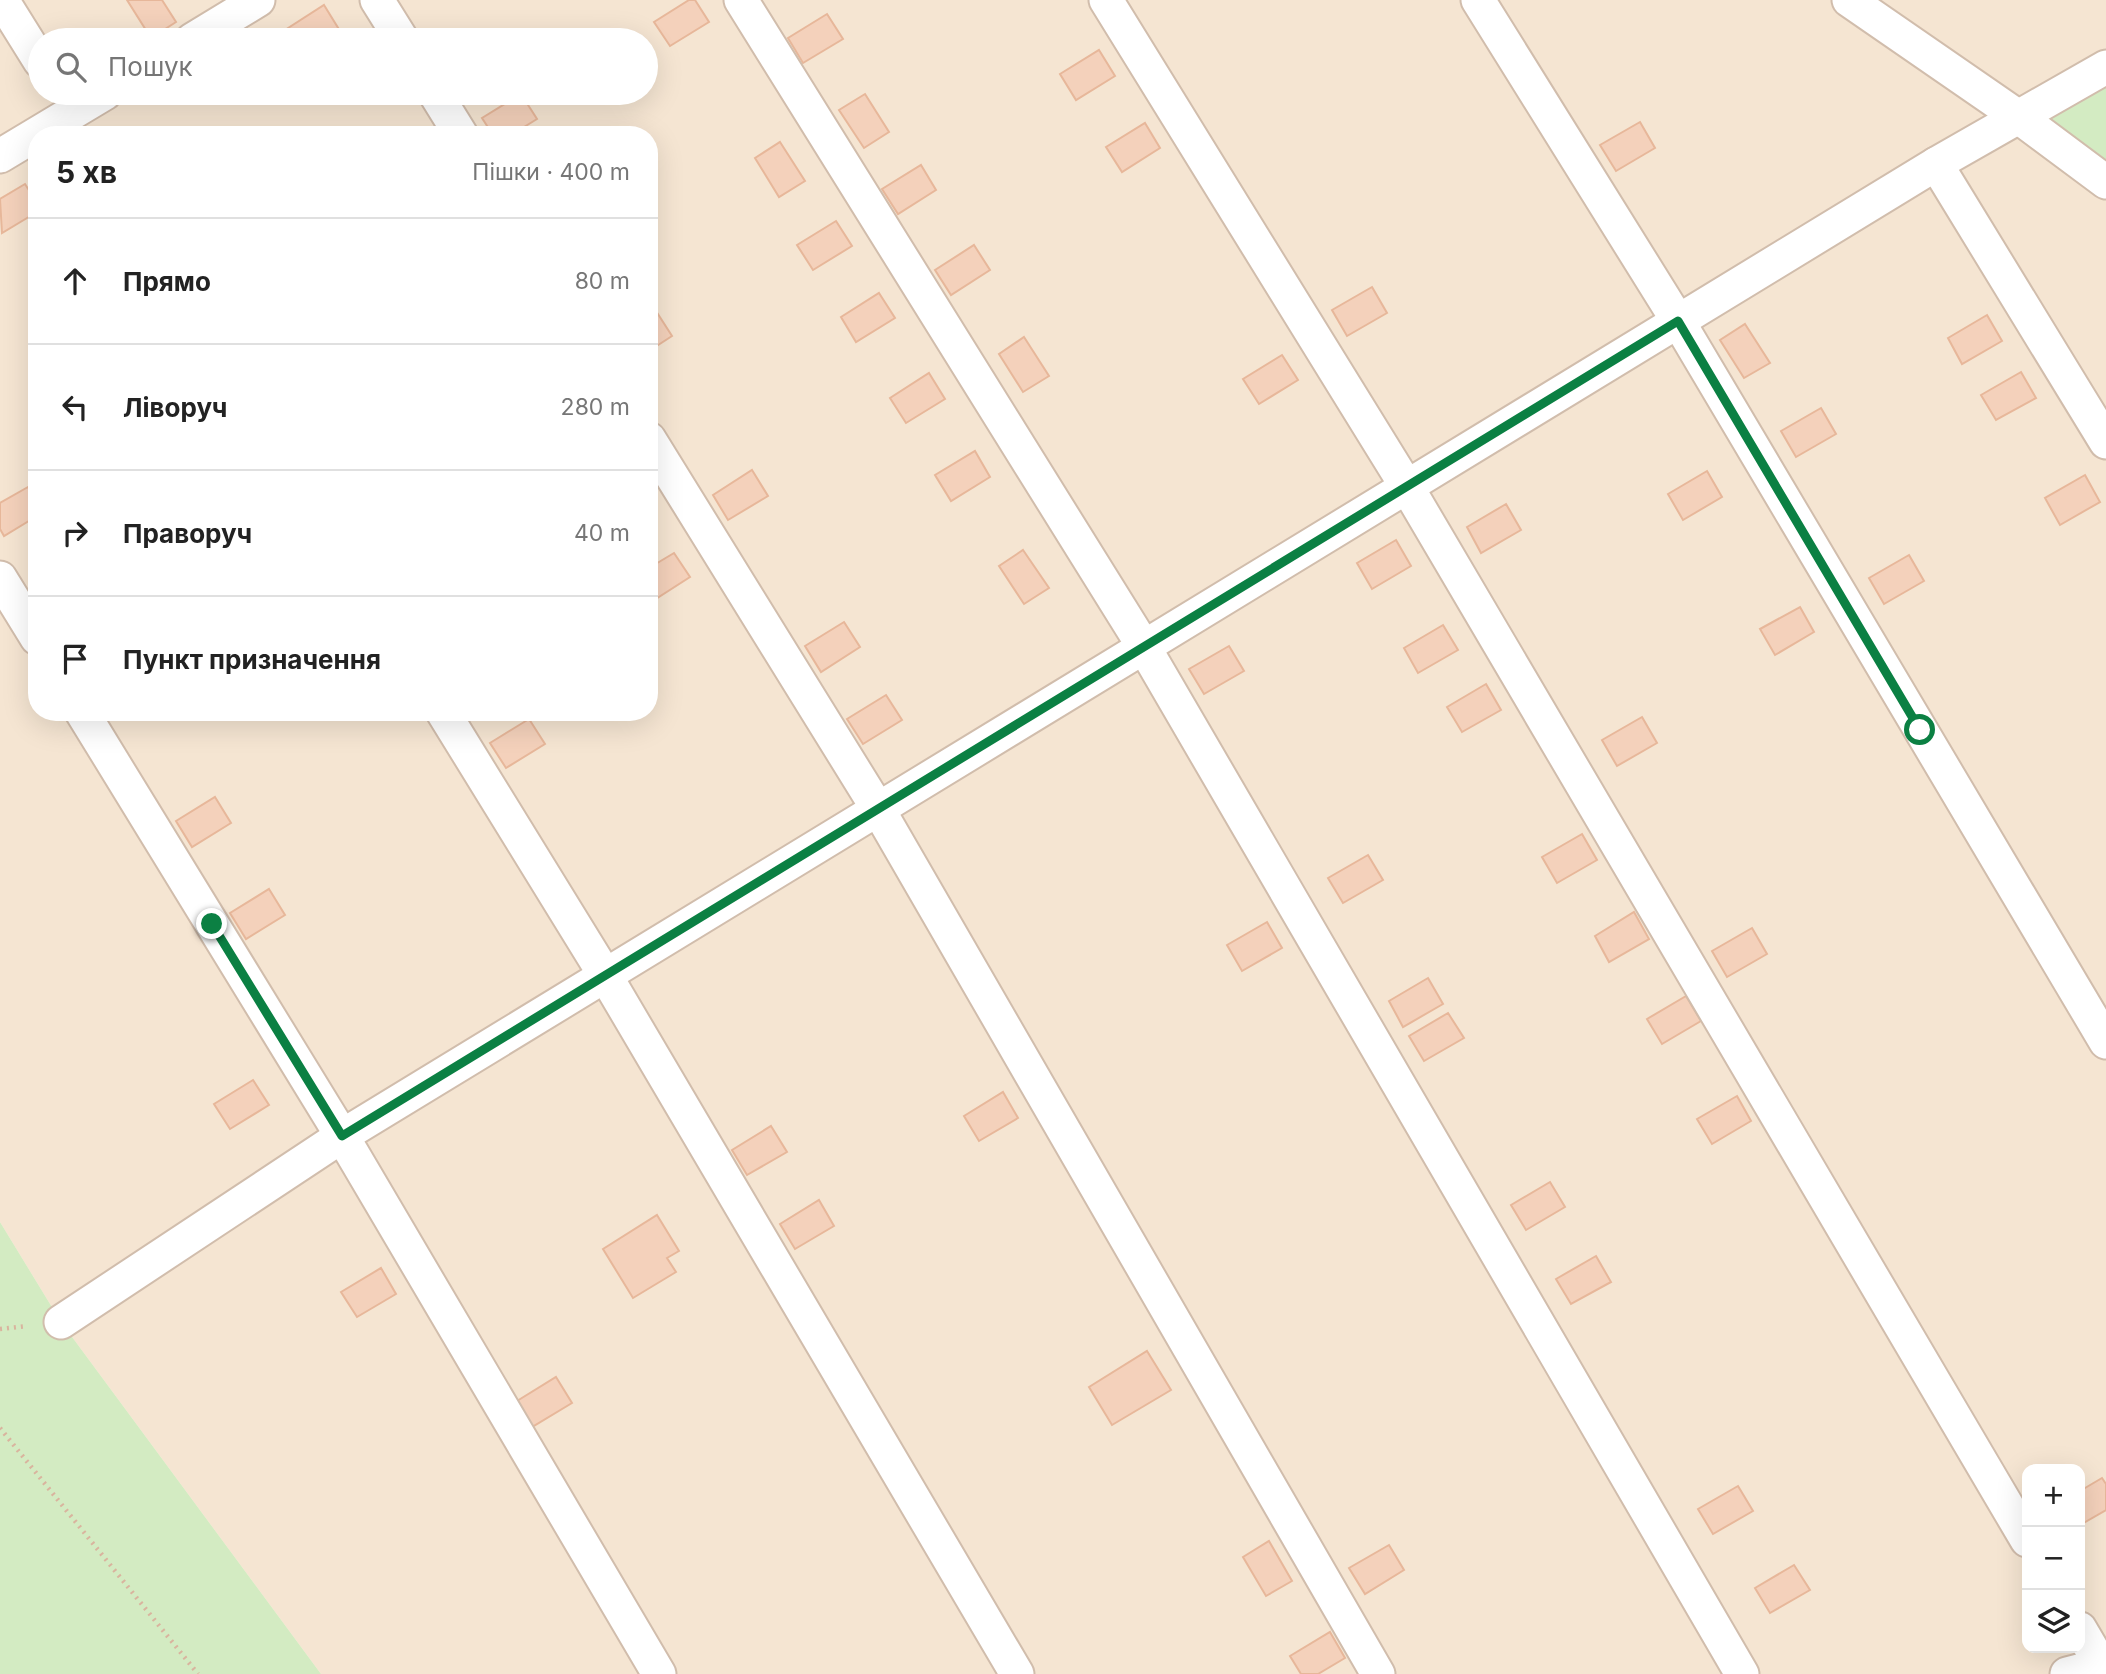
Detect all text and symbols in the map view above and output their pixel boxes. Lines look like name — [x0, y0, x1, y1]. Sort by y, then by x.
search box — [28, 28, 658, 105]
icon: search — [52, 48, 90, 86]
text: Пошук — [108, 51, 193, 82]
text: 5 хв — [56, 154, 117, 190]
text: Пішки · 400 m — [472, 158, 630, 186]
icon: ahead — [56, 262, 94, 300]
text: Прямо — [123, 266, 211, 297]
text: 80 m — [575, 267, 630, 295]
icon: left — [56, 388, 94, 426]
text: Ліворуч — [123, 392, 227, 423]
text: 280 m — [561, 393, 630, 421]
icon: right — [56, 514, 94, 552]
text: Праворуч — [123, 518, 252, 549]
text: 40 m — [574, 519, 630, 547]
icon: arrive — [56, 640, 94, 678]
text: Пункт призначення — [123, 644, 381, 675]
route start — [1904, 714, 1935, 745]
route end — [196, 908, 227, 939]
map controls — [2022, 1464, 2085, 1653]
button: + — [2022, 1464, 2085, 1527]
button: − — [2022, 1527, 2085, 1590]
button: layers — [2022, 1590, 2085, 1653]

